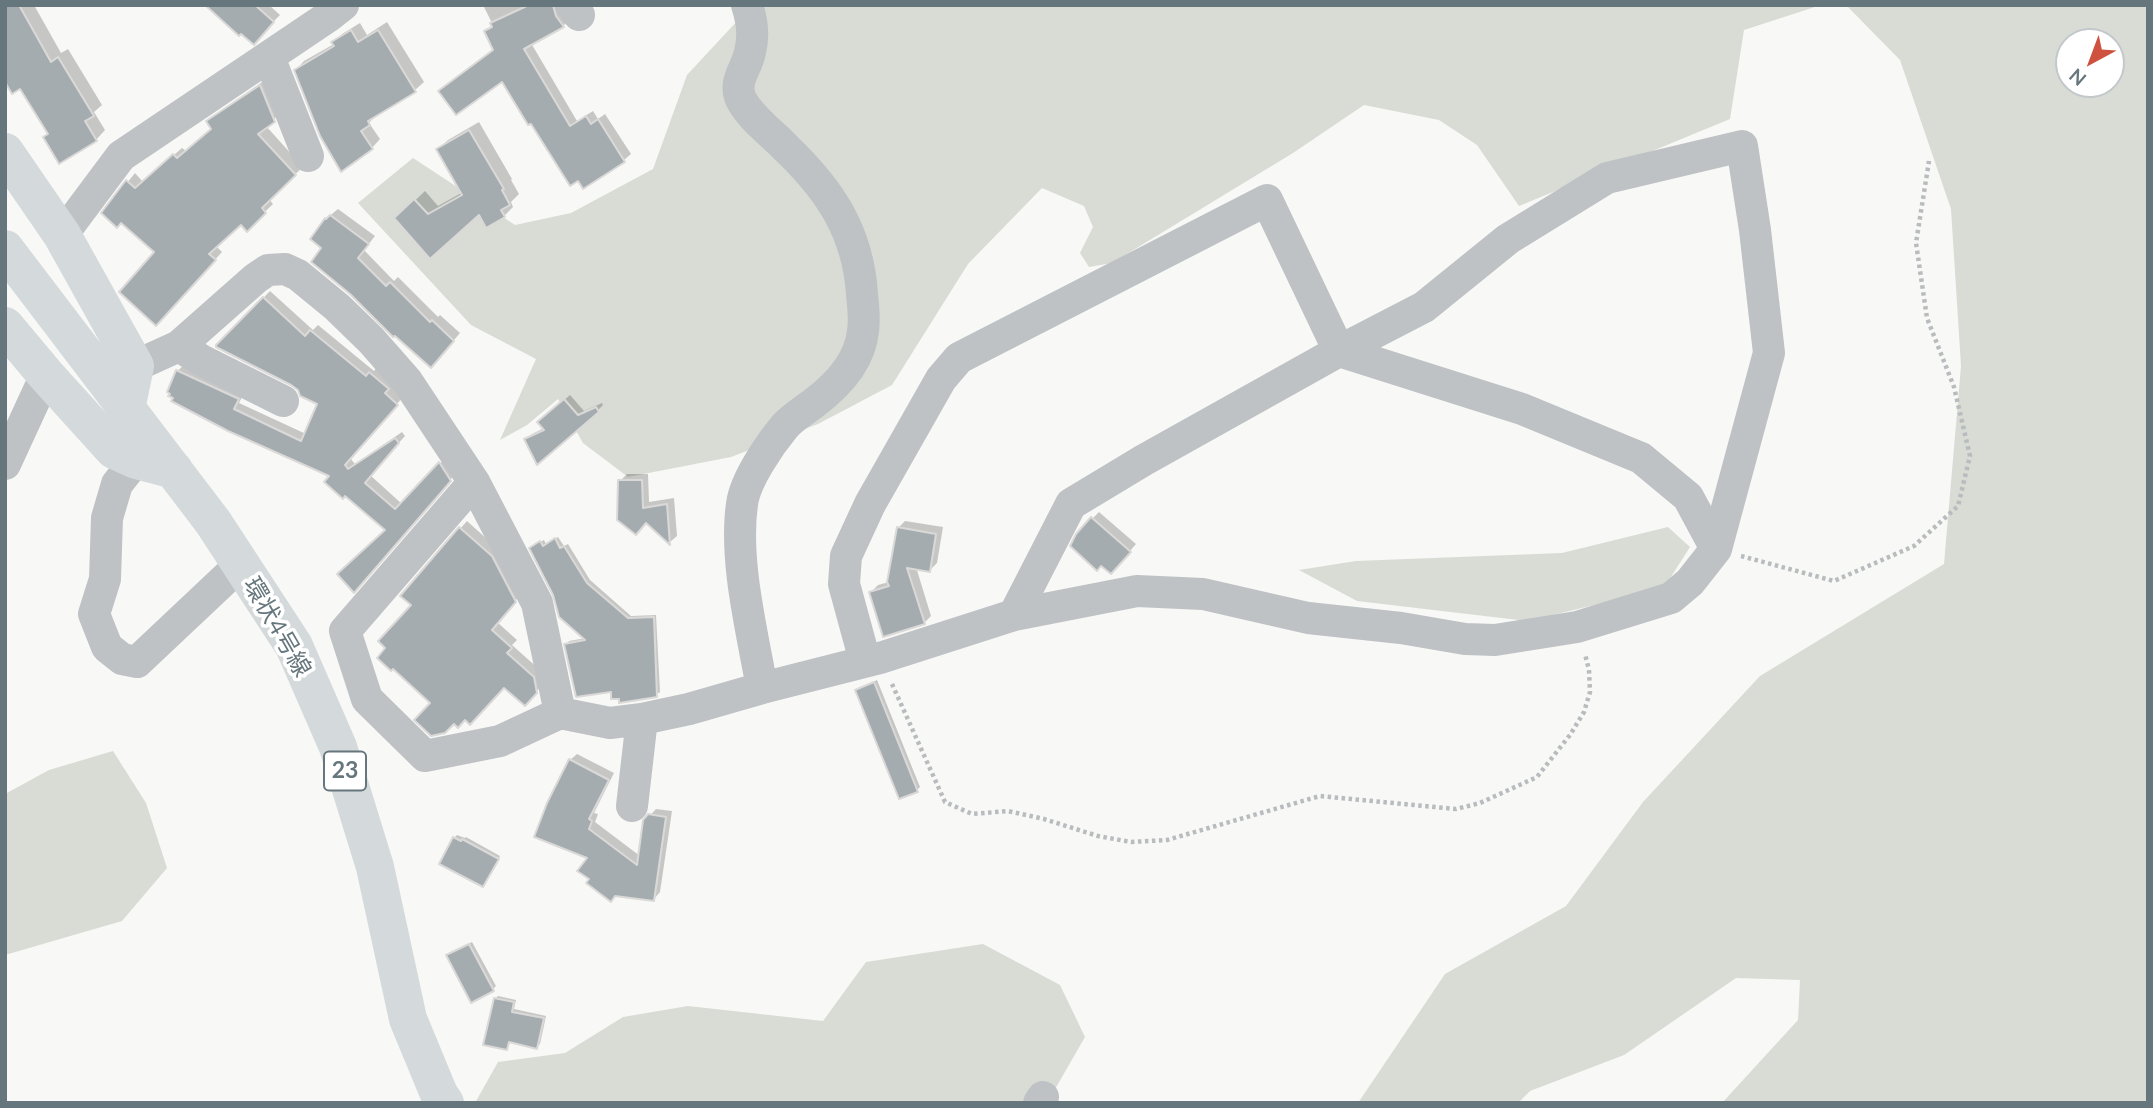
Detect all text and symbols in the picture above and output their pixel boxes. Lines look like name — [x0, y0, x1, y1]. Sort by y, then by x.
north arrow — [2055, 28, 2125, 98]
text: N — [2064, 64, 2090, 91]
street label: 環状4号線 — [237, 572, 317, 682]
road number: 23 — [324, 751, 366, 790]

